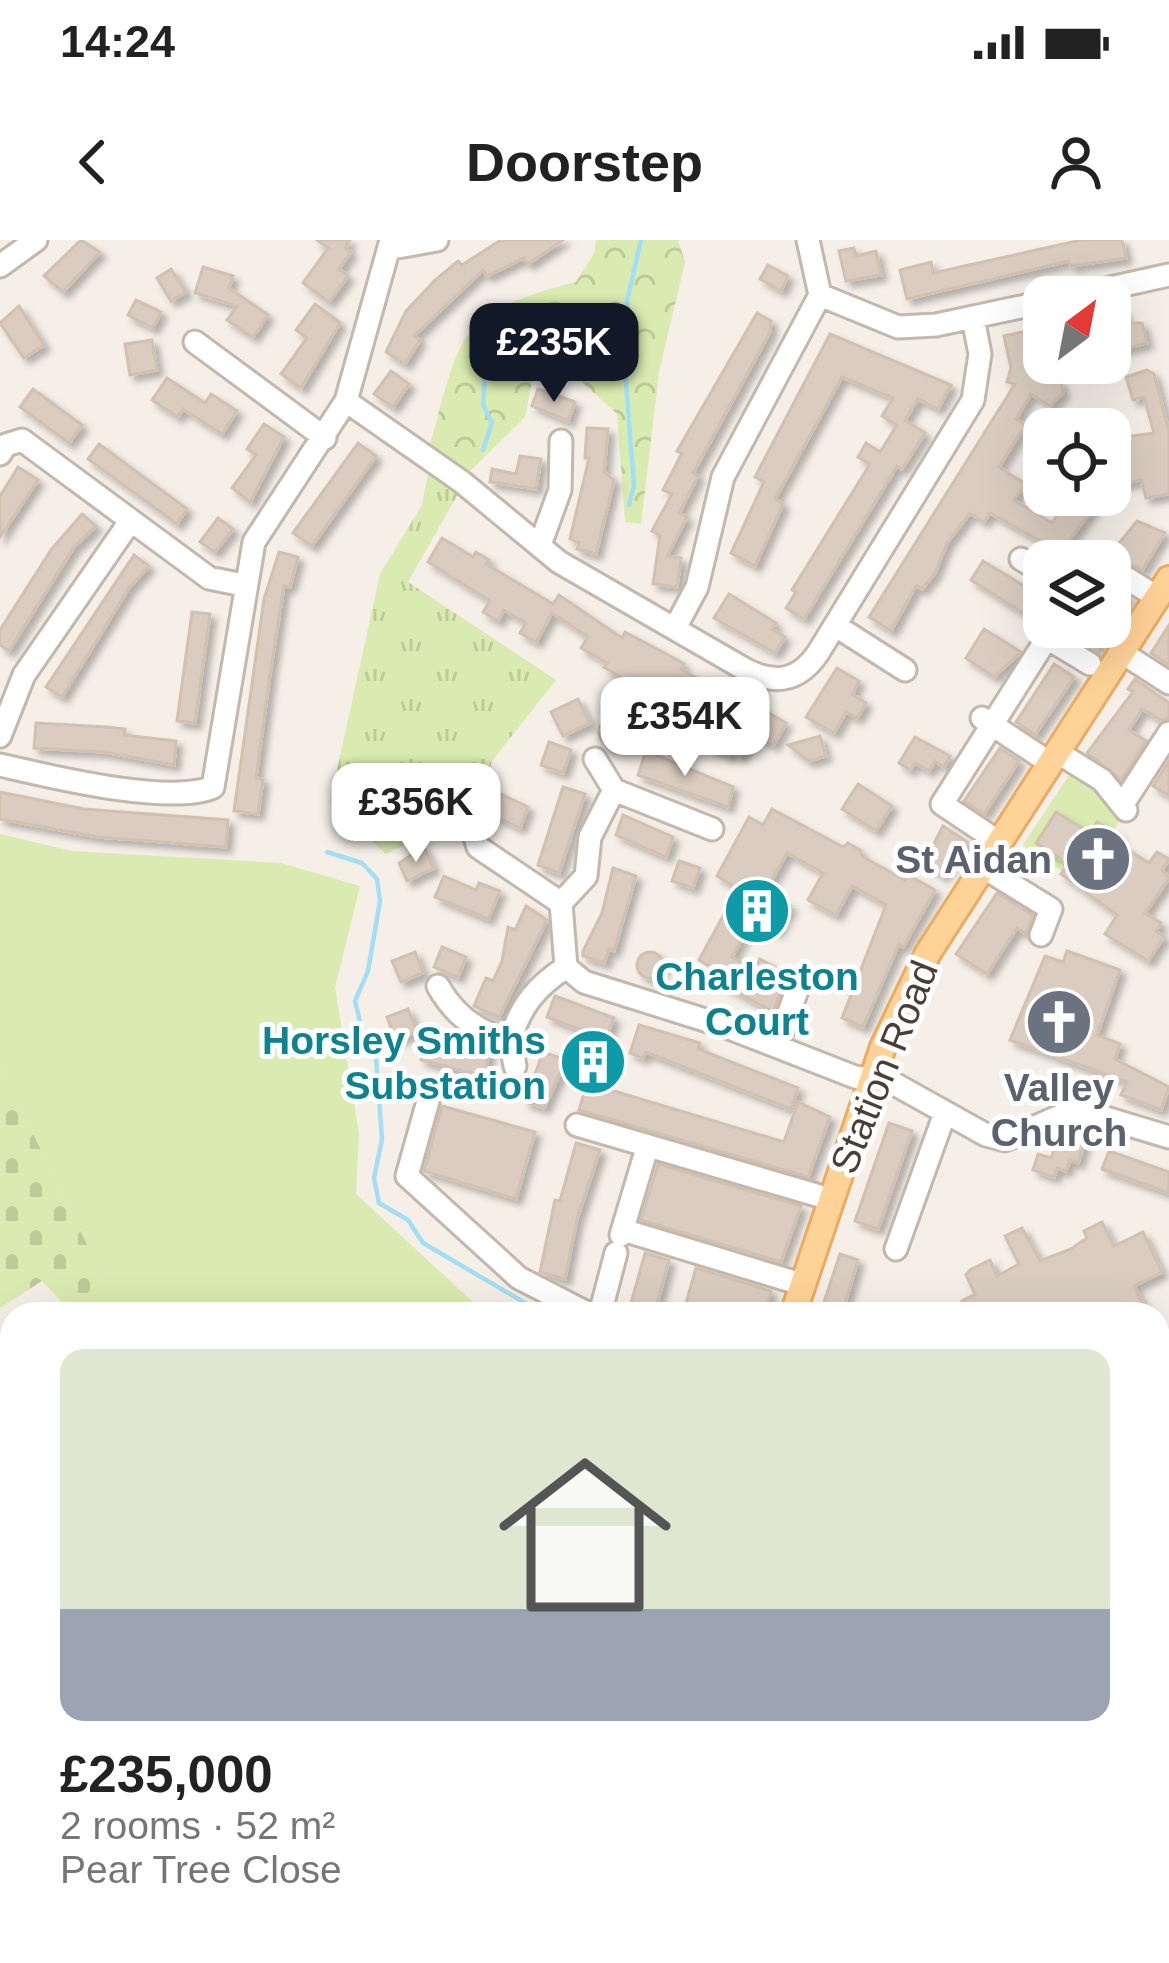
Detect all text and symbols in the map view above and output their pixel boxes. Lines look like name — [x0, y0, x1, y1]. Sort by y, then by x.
text: 14:24 — [60, 16, 175, 67]
icon: back — [60, 129, 126, 195]
icon: person — [1043, 129, 1109, 195]
text: Doorstep — [466, 132, 703, 192]
north arrow — [1023, 276, 1131, 384]
map controls — [1023, 276, 1131, 648]
pin: £235K — [470, 303, 638, 405]
text: £235K — [497, 320, 611, 363]
button: locate — [1023, 408, 1131, 516]
button: layers — [1023, 540, 1131, 648]
pin: £354K — [601, 677, 769, 779]
text: £354K — [628, 694, 742, 737]
pin: £356K — [332, 763, 500, 865]
text: £356K — [359, 780, 473, 823]
church icon: St Aidan — [1063, 824, 1133, 894]
place label: St Aidan — [895, 838, 1052, 881]
building icon: Charleston Court — [722, 876, 792, 946]
street label: Station Road — [822, 954, 946, 1180]
place label: Charleston Court — [655, 955, 859, 1043]
church icon: Valley Church — [1024, 987, 1094, 1057]
place label: Horsley Smiths Substation — [262, 1019, 546, 1107]
building icon: Horsley Smiths Substation — [558, 1027, 628, 1097]
place label: Valley Church — [991, 1066, 1127, 1154]
icon: home — [477, 1427, 693, 1643]
text: £235,000 — [60, 1746, 273, 1803]
text: 2 rooms · 52 m² — [60, 1804, 335, 1847]
text: Pear Tree Close — [60, 1848, 342, 1891]

